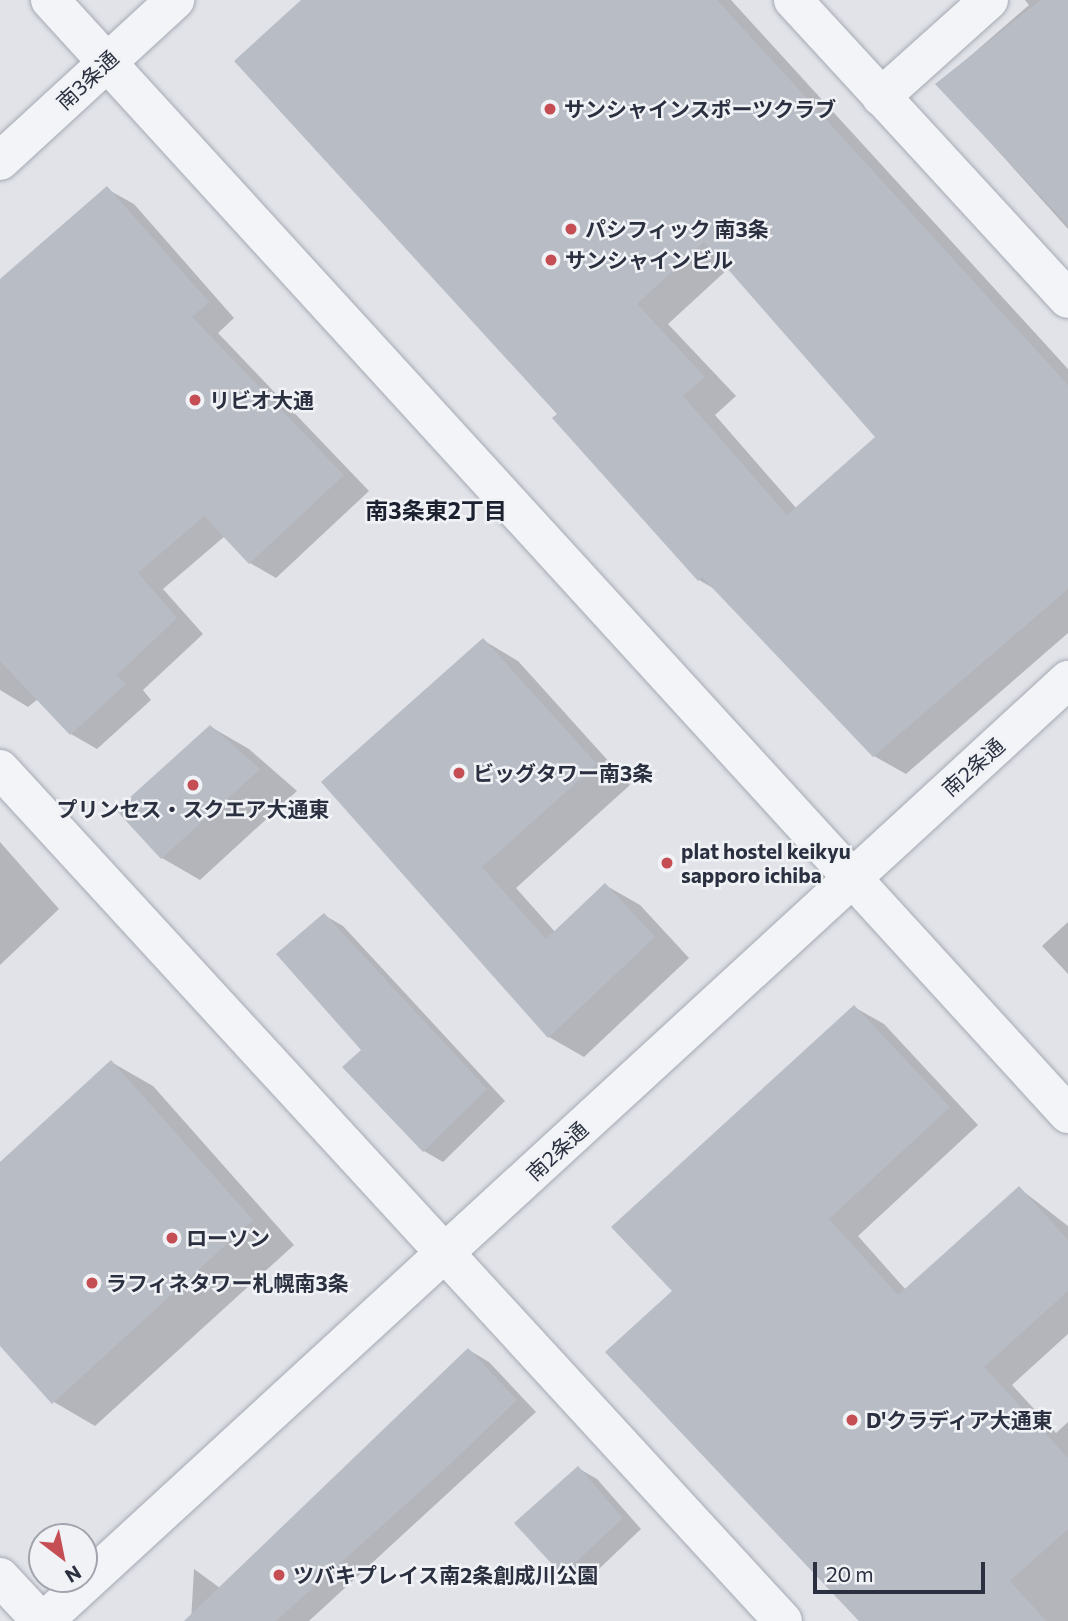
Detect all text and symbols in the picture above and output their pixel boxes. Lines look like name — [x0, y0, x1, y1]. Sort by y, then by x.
street label: 南3条通 — [51, 45, 123, 115]
place label: サンシャインスポーツクラブ — [564, 96, 837, 122]
marker: サンシャインスポーツクラブ — [542, 101, 558, 117]
place label: パシフィック 南3条 — [585, 216, 769, 242]
marker: パシフィック 南3条 — [563, 221, 579, 237]
place label: サンシャインビル — [565, 247, 733, 273]
marker: サンシャインビル — [543, 252, 559, 268]
place label: リビオ大通 — [209, 387, 314, 413]
marker: リビオ大通 — [187, 392, 203, 408]
district label: 南3条東2丁目 — [365, 496, 507, 524]
street label: 南2条通 — [937, 733, 1009, 801]
place label: ビッグタワー南3条 — [473, 760, 653, 786]
marker: ビッグタワー南3条 — [451, 765, 467, 781]
marker: プリンセス・スクエア大通東 — [185, 777, 201, 793]
place label: プリンセス・スクエア大通東 — [57, 796, 329, 822]
place label: plat hostel keikyu sapporo ichiba — [681, 838, 851, 888]
marker: plat hostel keikyu sapporo ichiba — [659, 855, 675, 871]
street label: 南2条通 — [521, 1116, 593, 1186]
place label: ローソン — [186, 1225, 270, 1251]
marker: ローソン — [164, 1230, 180, 1246]
place label: ラフィネタワー札幌南3条 — [106, 1270, 349, 1296]
marker: ラフィネタワー札幌南3条 — [84, 1275, 100, 1291]
place label: D'クラディア大通東 — [866, 1407, 1054, 1433]
marker: D'クラディア大通東 — [844, 1412, 860, 1428]
north arrow — [28, 1523, 98, 1593]
scale bar — [816, 1548, 988, 1592]
text: N — [61, 1561, 85, 1588]
text: 20 m — [826, 1561, 874, 1586]
place label: ツバキプレイス南2条創成川公園 — [293, 1562, 599, 1588]
marker: ツバキプレイス南2条創成川公園 — [271, 1567, 287, 1583]

